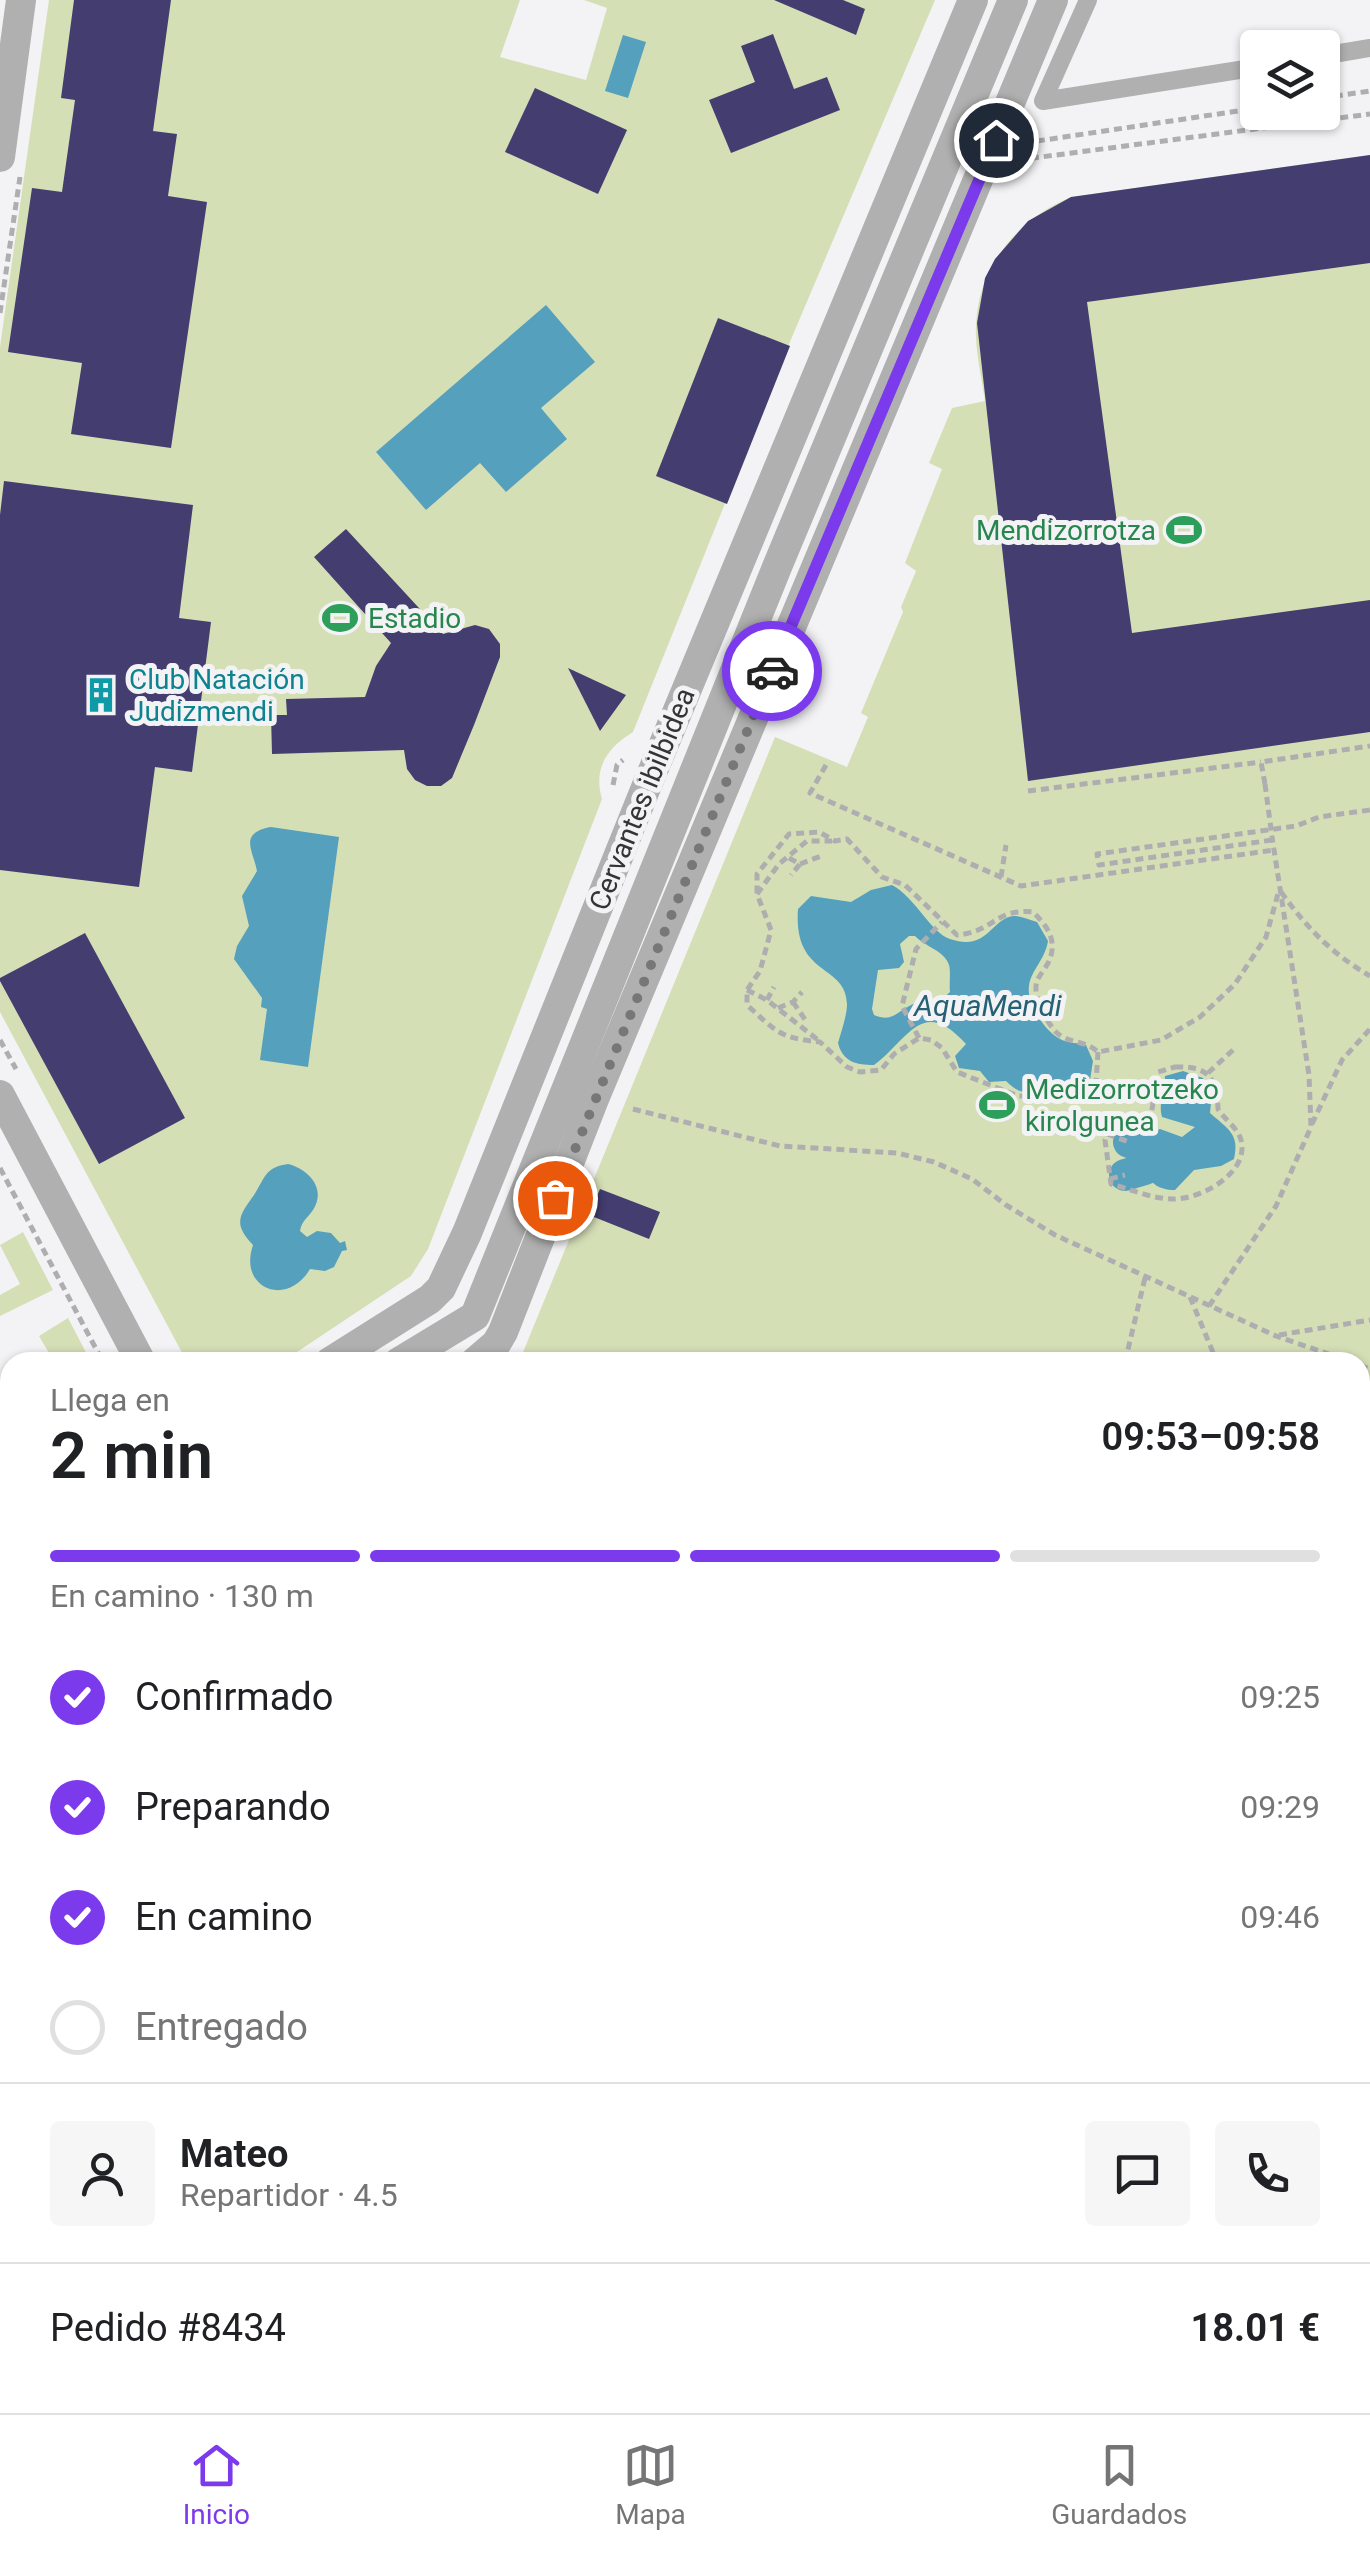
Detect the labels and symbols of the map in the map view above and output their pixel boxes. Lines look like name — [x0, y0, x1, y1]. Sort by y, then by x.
pin — [954, 98, 1039, 183]
sports icon: Mendizorrotza — [1165, 511, 1203, 549]
place label: Mendizorrotza — [976, 514, 1156, 547]
sports icon: Estadio — [321, 599, 359, 637]
place label: Estadio — [368, 602, 461, 635]
courier — [722, 621, 822, 721]
place label: Club Natación Judizmendi — [129, 663, 305, 728]
building icon: Club Natación Judizmendi — [82, 676, 120, 714]
street label: Cervantes ibilbidea — [582, 683, 702, 915]
water label: AquaMendi — [912, 988, 1063, 1023]
place label: Medizorrotzeko kirolgunea — [1025, 1073, 1219, 1138]
sports icon: Medizorrotzeko kirolgunea — [978, 1086, 1016, 1124]
pin — [513, 1156, 598, 1241]

